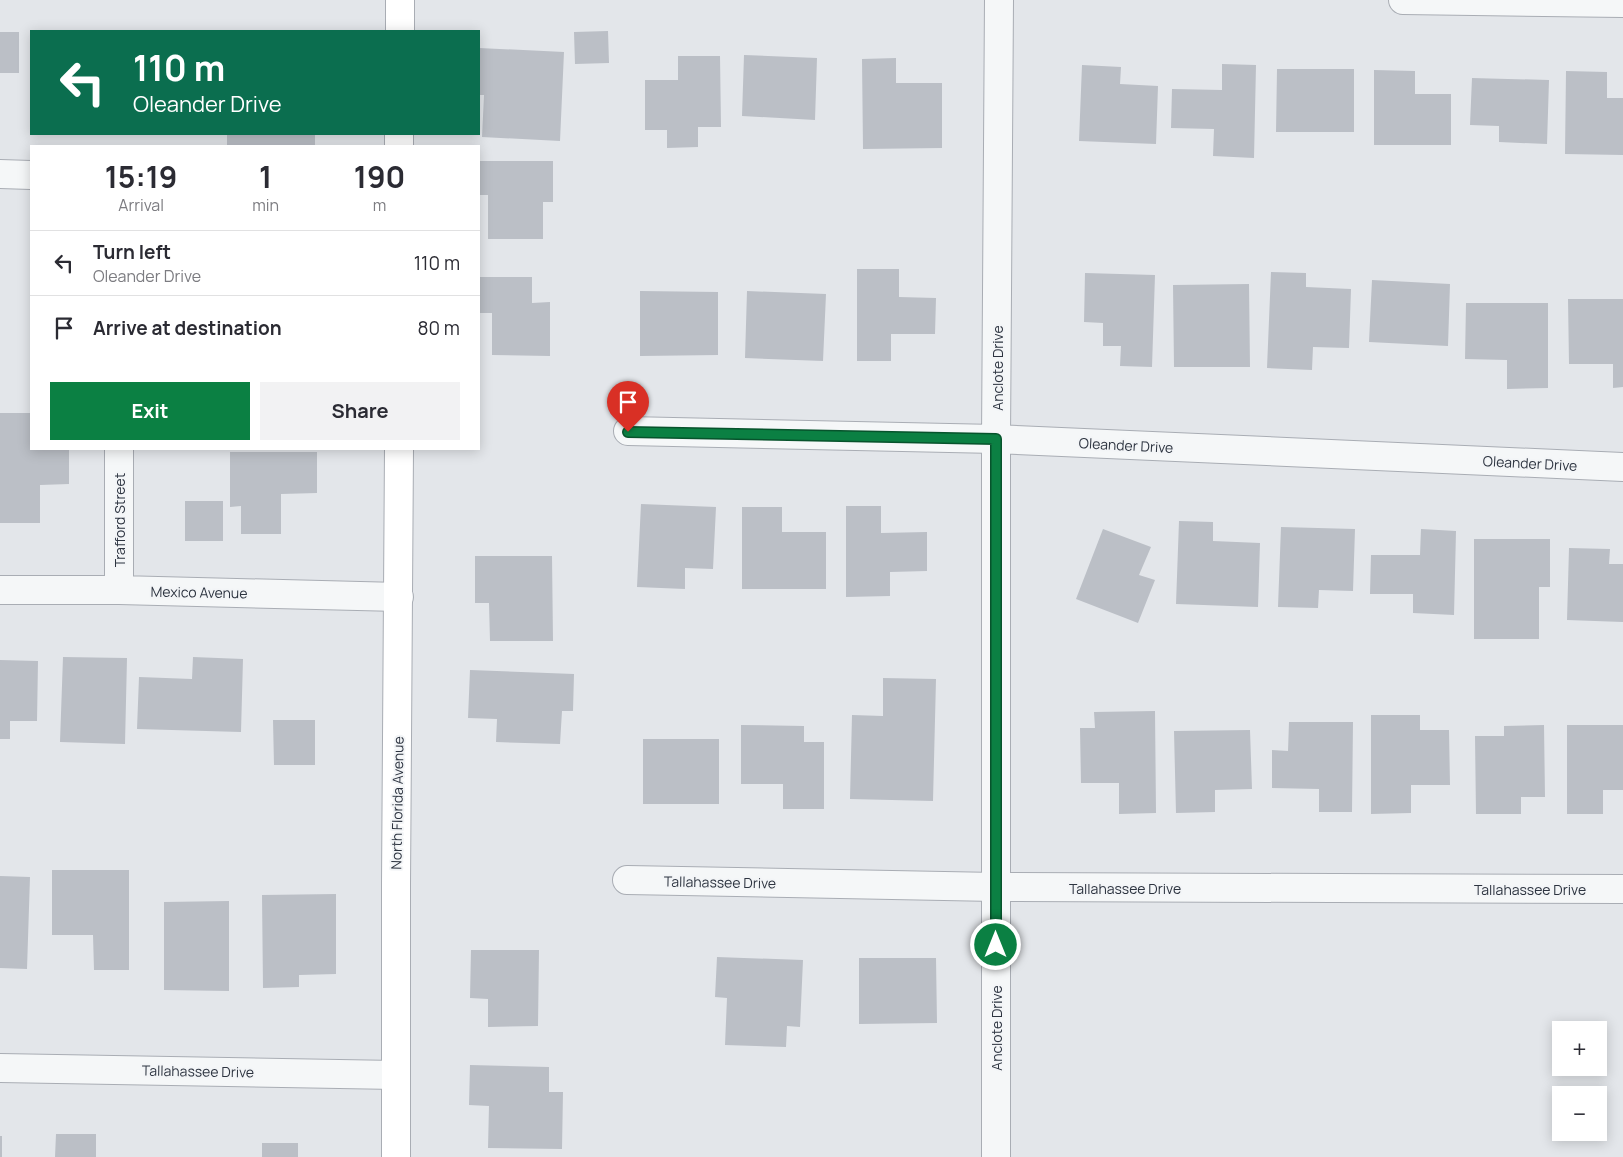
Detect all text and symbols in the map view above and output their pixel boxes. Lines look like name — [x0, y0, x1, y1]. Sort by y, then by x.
text: 110 m — [133, 44, 225, 92]
icon: left — [50, 50, 115, 115]
text: Oleander Drive — [133, 89, 282, 119]
text: 15:19 — [105, 156, 178, 197]
text: 1 — [259, 156, 272, 197]
text: 190 — [354, 156, 405, 197]
text: Arrival — [118, 194, 164, 216]
text: min — [252, 194, 279, 216]
text: m — [373, 194, 386, 216]
text: Turn left — [93, 239, 171, 265]
icon: left — [50, 249, 78, 277]
text: 110 m — [414, 250, 460, 276]
text: Oleander Drive — [93, 265, 201, 287]
icon: arrive — [50, 314, 78, 342]
text: Arrive at destination — [93, 315, 282, 341]
text: 80 m — [417, 315, 460, 341]
street label: Anclote Drive — [988, 325, 1007, 411]
pin — [607, 381, 649, 432]
button: Exit — [50, 382, 250, 440]
button: Share — [260, 382, 460, 440]
icon: arrive — [614, 388, 642, 416]
street label: Oleander Drive — [1078, 433, 1174, 457]
street label: Oleander Drive — [1482, 451, 1578, 475]
street label: Trafford Street — [110, 472, 129, 567]
street label: Mexico Avenue — [150, 582, 248, 602]
street label: North Florida Avenue — [386, 736, 408, 870]
street label: Tallahassee Drive — [664, 872, 776, 892]
street label: Tallahassee Drive — [1069, 879, 1181, 898]
street label: Tallahassee Drive — [1474, 880, 1586, 899]
position arrow — [969, 918, 1021, 970]
street label: Anclote Drive — [987, 985, 1006, 1071]
map controls — [1552, 1021, 1607, 1141]
button: + — [1552, 1021, 1607, 1076]
street label: Tallahassee Drive — [142, 1061, 254, 1081]
button: − — [1552, 1086, 1607, 1141]

